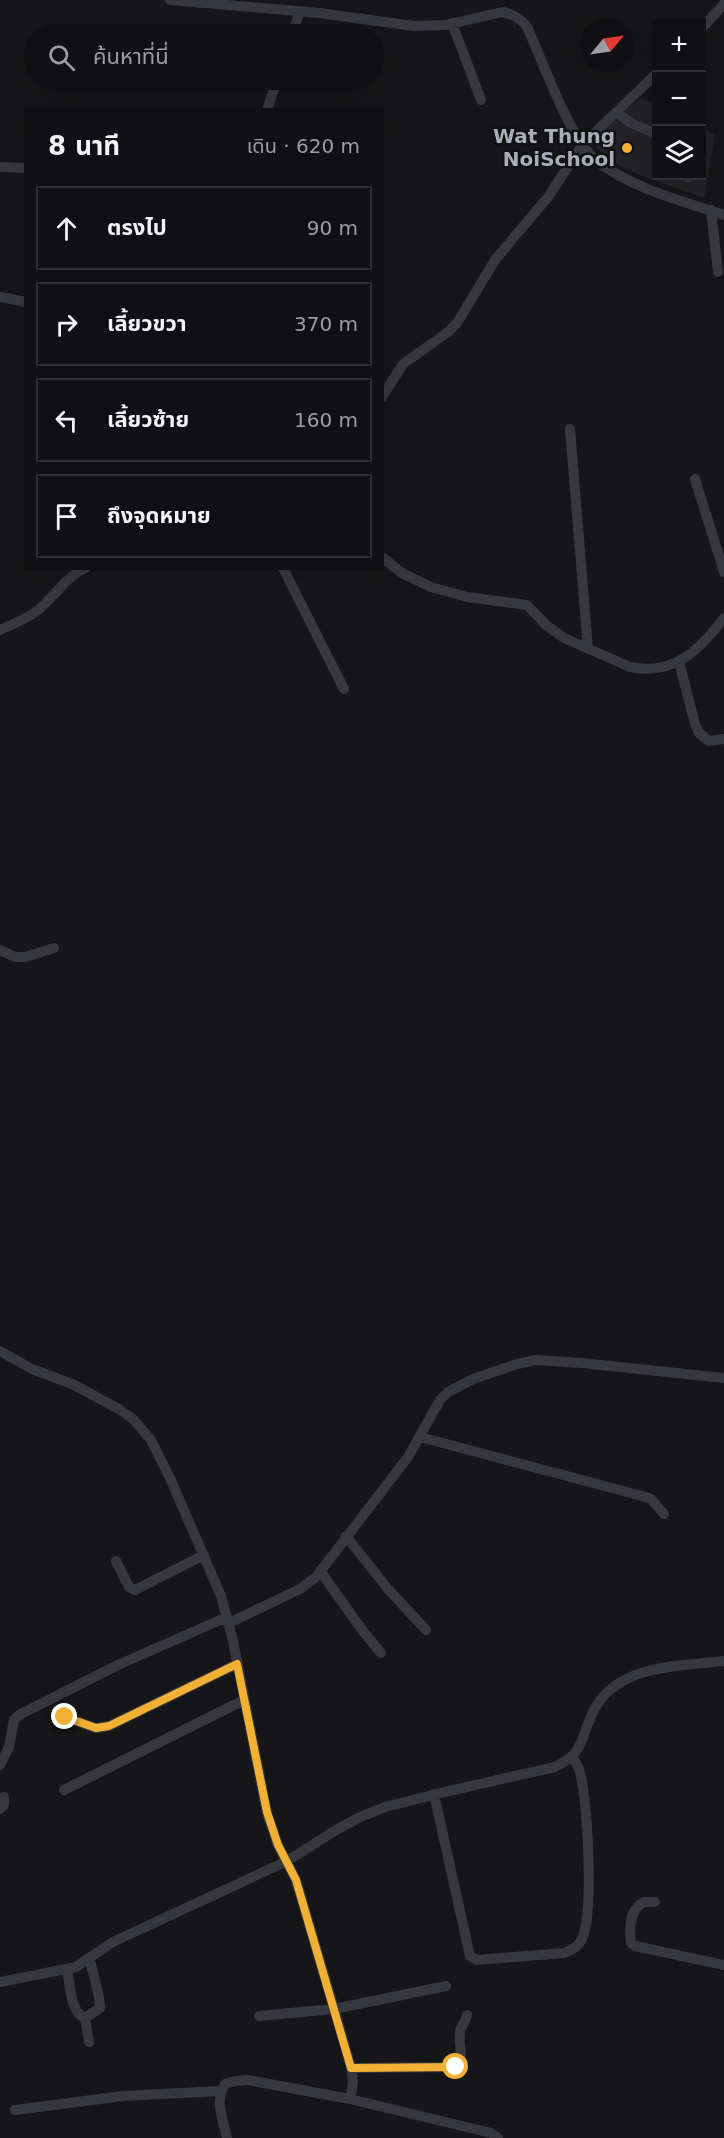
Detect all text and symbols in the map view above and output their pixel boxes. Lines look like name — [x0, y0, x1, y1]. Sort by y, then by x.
north arrow — [580, 18, 634, 72]
map controls — [652, 18, 706, 180]
button: + — [652, 18, 706, 72]
search box — [24, 24, 384, 90]
icon: search — [45, 41, 78, 74]
text: ค้นหาที่นี่ — [93, 44, 169, 69]
button: − — [652, 72, 706, 126]
place label: Wat Thung NoiSchool — [493, 124, 615, 171]
button: layers — [652, 126, 706, 180]
text: 8 นาที — [48, 131, 120, 161]
text: เดิน · 620 m — [247, 134, 360, 158]
marker: Wat Thung NoiSchool — [620, 141, 634, 155]
icon: ahead — [50, 212, 83, 245]
text: ตรงไป — [107, 215, 167, 240]
text: 90 m — [307, 216, 358, 240]
icon: right — [50, 308, 83, 341]
text: เลี้ยวขวา — [107, 311, 187, 336]
text: 370 m — [294, 312, 358, 336]
icon: left — [50, 404, 83, 437]
text: เลี้ยวซ้าย — [107, 407, 189, 432]
text: 160 m — [294, 408, 358, 432]
icon: arrive — [50, 500, 83, 533]
text: ถึงจุดหมาย — [107, 503, 211, 528]
route end — [51, 1703, 77, 1729]
route start — [442, 2053, 468, 2079]

